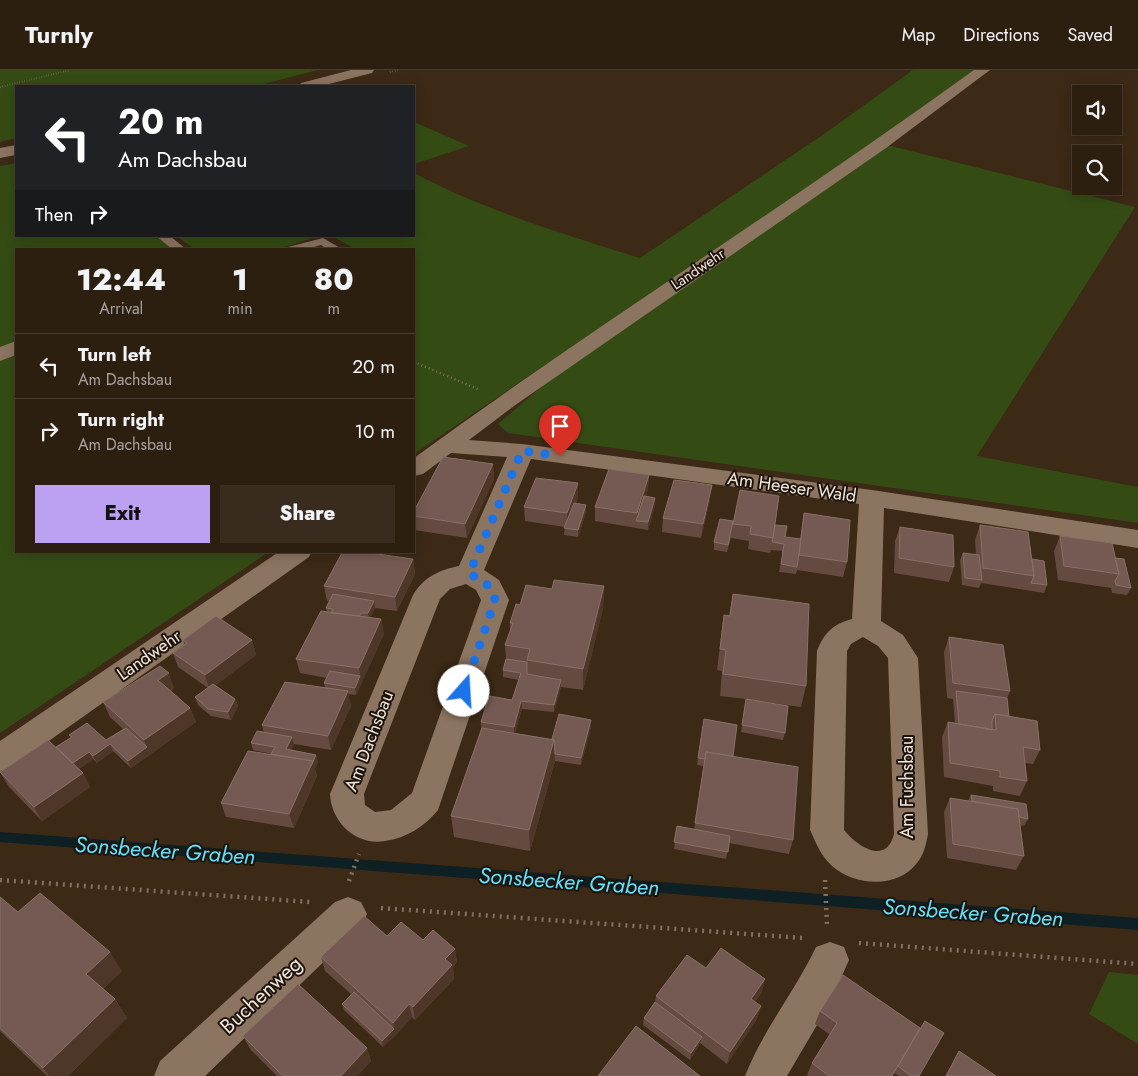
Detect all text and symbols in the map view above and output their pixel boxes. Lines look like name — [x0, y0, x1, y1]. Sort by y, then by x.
text: Turnly — [25, 17, 93, 52]
text: Map — [902, 22, 935, 48]
text: Directions — [963, 22, 1039, 48]
text: Saved — [1067, 22, 1113, 48]
map controls — [1072, 85, 1122, 195]
button: sound — [1072, 85, 1122, 135]
text: 20 m — [118, 97, 203, 147]
icon: left — [35, 105, 100, 170]
text: Am Dachsbau — [118, 143, 247, 175]
button: search — [1072, 145, 1122, 195]
icon: right — [84, 200, 112, 228]
text: Then — [35, 201, 74, 228]
street label: Landwehr — [667, 242, 730, 295]
text: 12:44 — [76, 258, 166, 301]
text: 1 — [232, 258, 248, 301]
text: 80 — [314, 258, 354, 301]
text: Arrival — [99, 297, 143, 320]
text: min — [228, 297, 253, 320]
text: m — [328, 297, 340, 320]
text: Turn left — [78, 341, 151, 368]
icon: left — [35, 352, 63, 380]
text: 20 m — [352, 353, 395, 380]
text: Am Dachsbau — [78, 368, 172, 391]
pin — [539, 405, 581, 456]
text: Turn right — [78, 406, 164, 433]
icon: arrive — [546, 412, 574, 440]
icon: right — [35, 417, 63, 445]
text: 10 m — [355, 418, 395, 445]
text: Am Dachsbau — [78, 433, 172, 456]
street label: Am Heeser Wald — [726, 465, 858, 509]
button: Exit — [35, 485, 210, 543]
button: Share — [220, 485, 395, 543]
street label: Landwehr — [112, 623, 187, 687]
position arrow — [437, 664, 489, 716]
street label: Am Dachsbau — [338, 687, 400, 795]
street label: Am Fuchsbau — [894, 735, 920, 839]
water label: Sonsbecker Graben — [74, 828, 256, 872]
water label: Sonsbecker Graben — [478, 859, 660, 903]
water label: Sonsbecker Graben — [882, 890, 1064, 934]
street label: Buchenweg — [213, 949, 309, 1041]

